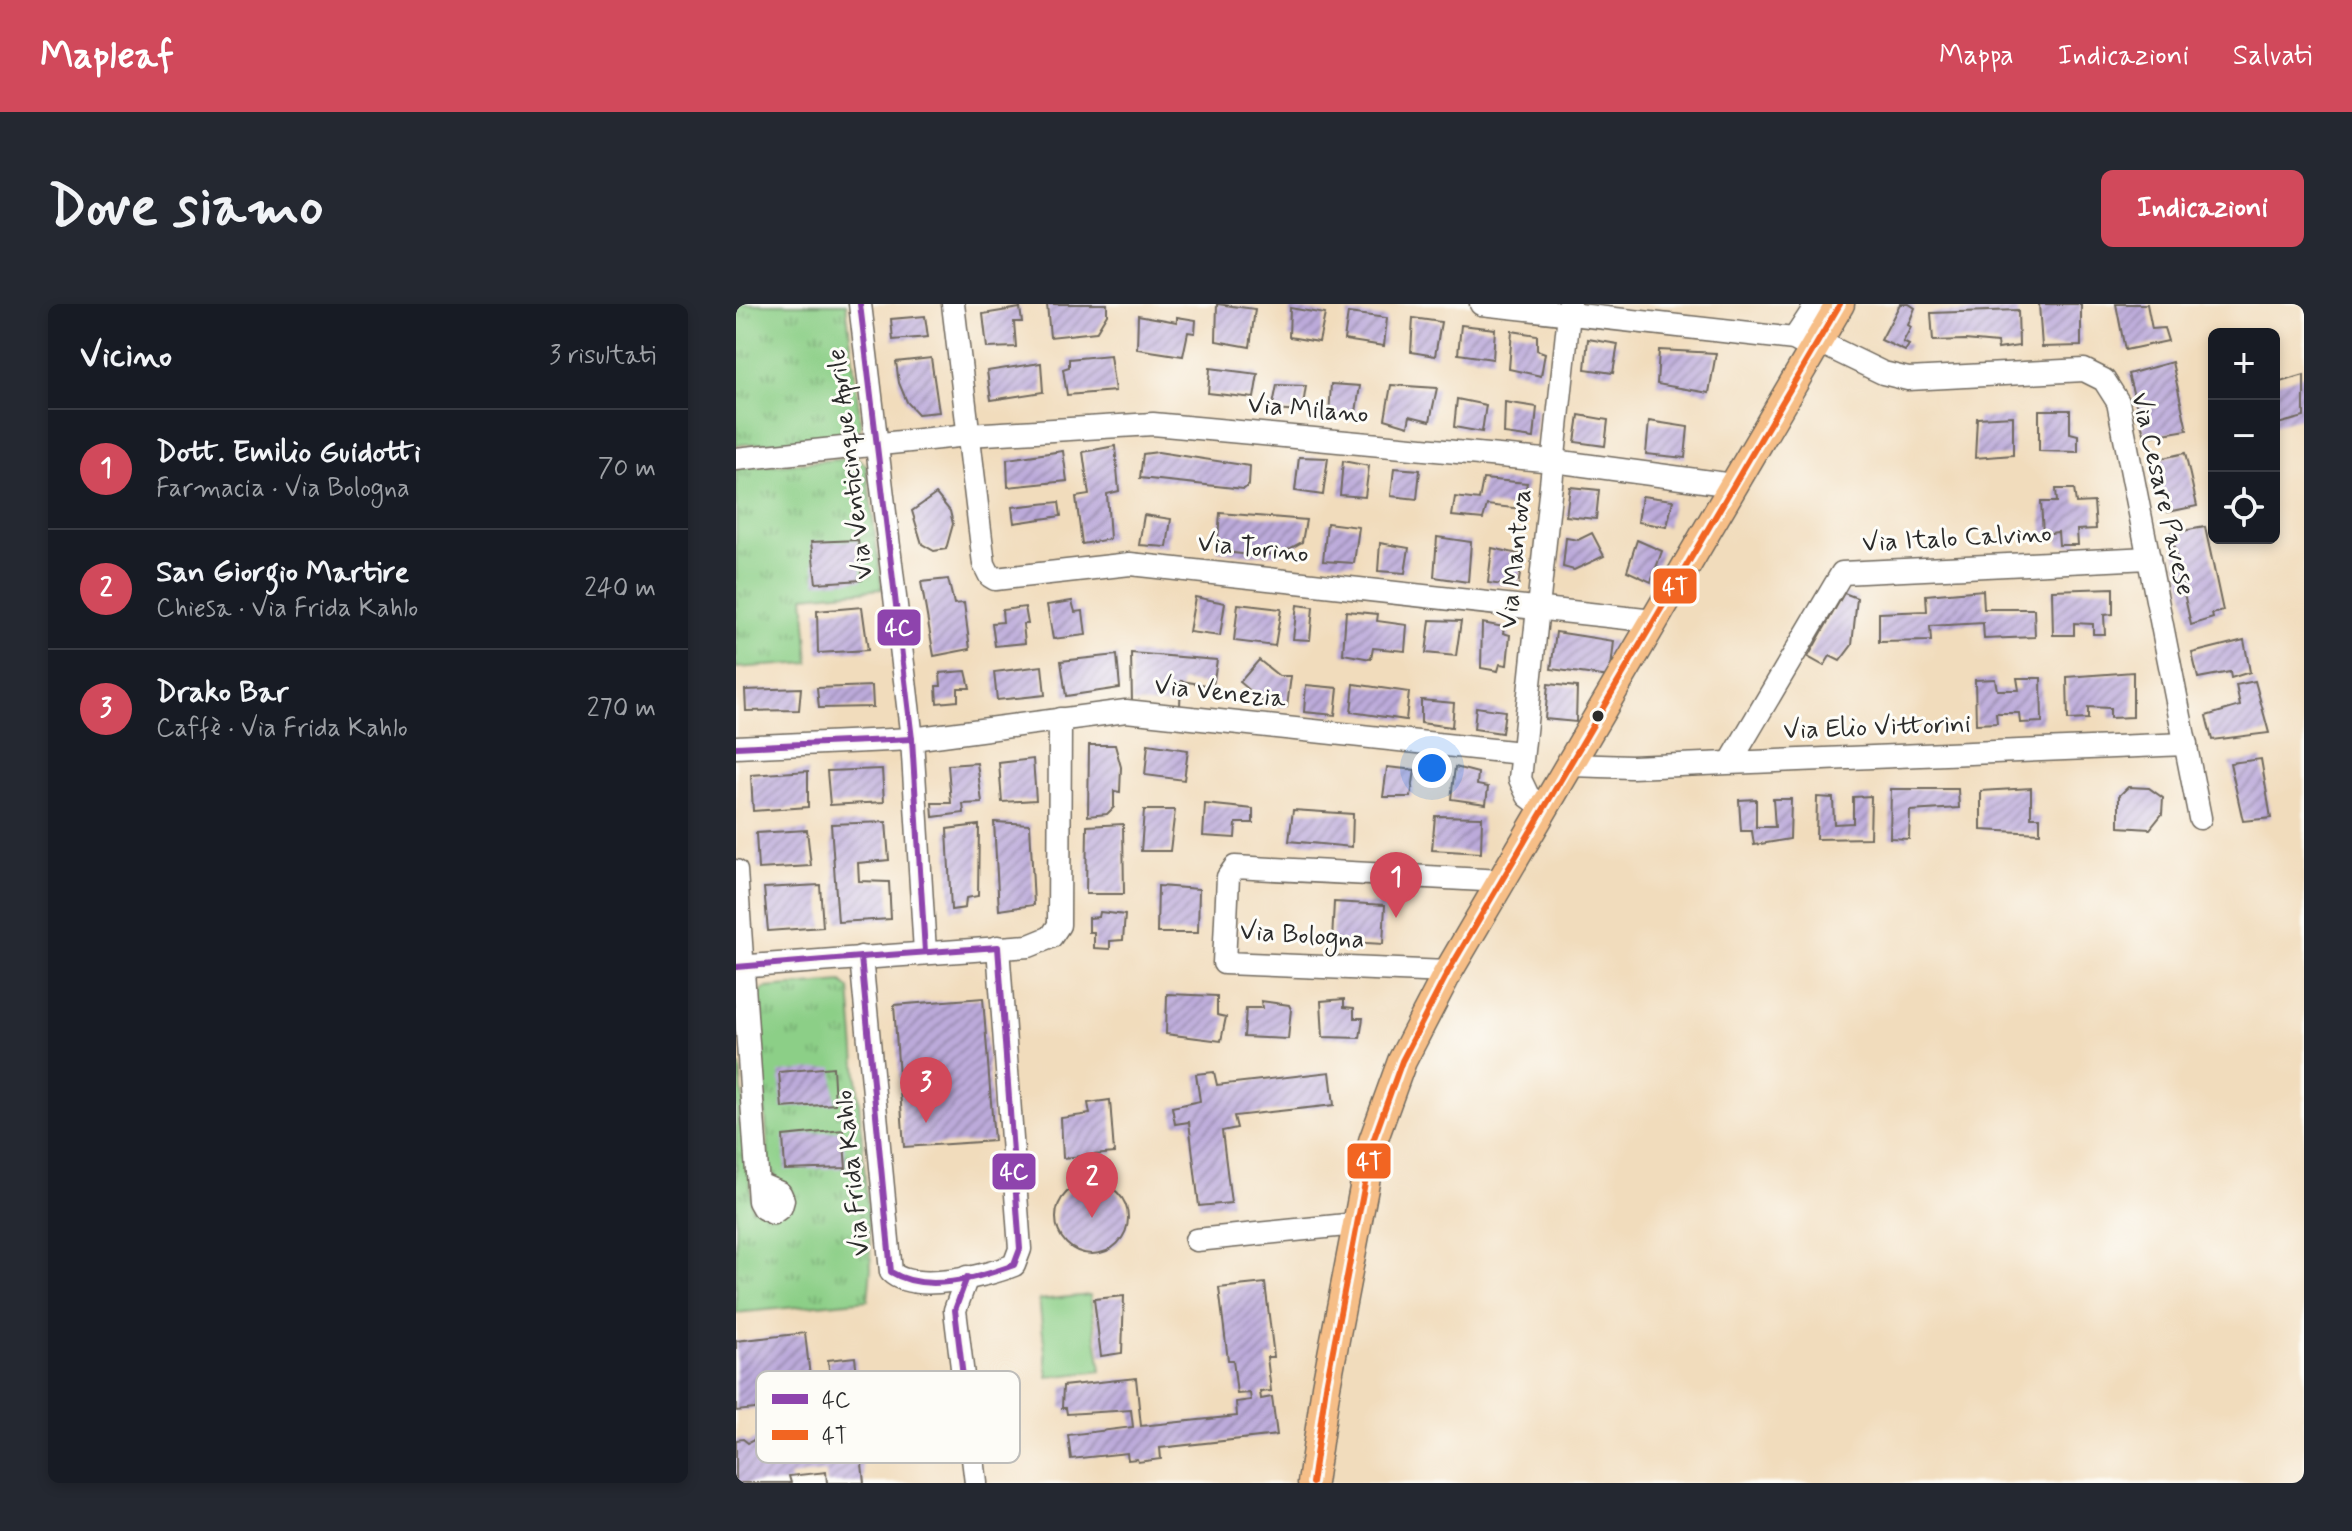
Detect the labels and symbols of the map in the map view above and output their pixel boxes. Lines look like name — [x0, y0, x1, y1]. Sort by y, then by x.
street label: Via Venticinque Aprile — [820, 346, 885, 581]
street label: Via Milano — [1246, 388, 1370, 432]
street label: Via Cesare Pavese — [2122, 389, 2202, 599]
street label: Via Mantova — [1492, 487, 1540, 631]
street label: Via Italo Calvino — [1861, 517, 2053, 561]
street label: Via Torino — [1196, 526, 1310, 572]
line badge: 4T — [1652, 567, 1698, 605]
text: 4T — [1662, 574, 1689, 602]
line badge: 4C — [876, 608, 922, 647]
text: 4C — [885, 615, 914, 643]
street label: Via Venezia — [1152, 669, 1288, 717]
unlabelled marker — [1590, 708, 1606, 724]
street label: Via Elio Vittorini — [1783, 708, 1971, 748]
your location — [1412, 748, 1452, 788]
pin: 1 — [1370, 852, 1422, 918]
street label: Via Bologna — [1238, 915, 1366, 959]
pin: 3 — [900, 1057, 952, 1123]
street label: Via Frida Kahlo — [827, 1088, 879, 1258]
line badge: 4T — [1346, 1142, 1392, 1180]
text: 4T — [1356, 1149, 1383, 1177]
line badge: 4C — [991, 1152, 1037, 1191]
pin: 2 — [1066, 1152, 1118, 1218]
text: 4C — [1000, 1159, 1029, 1187]
legend — [756, 1371, 1020, 1463]
text: 4C — [822, 1387, 851, 1415]
text: 4T — [822, 1423, 848, 1451]

